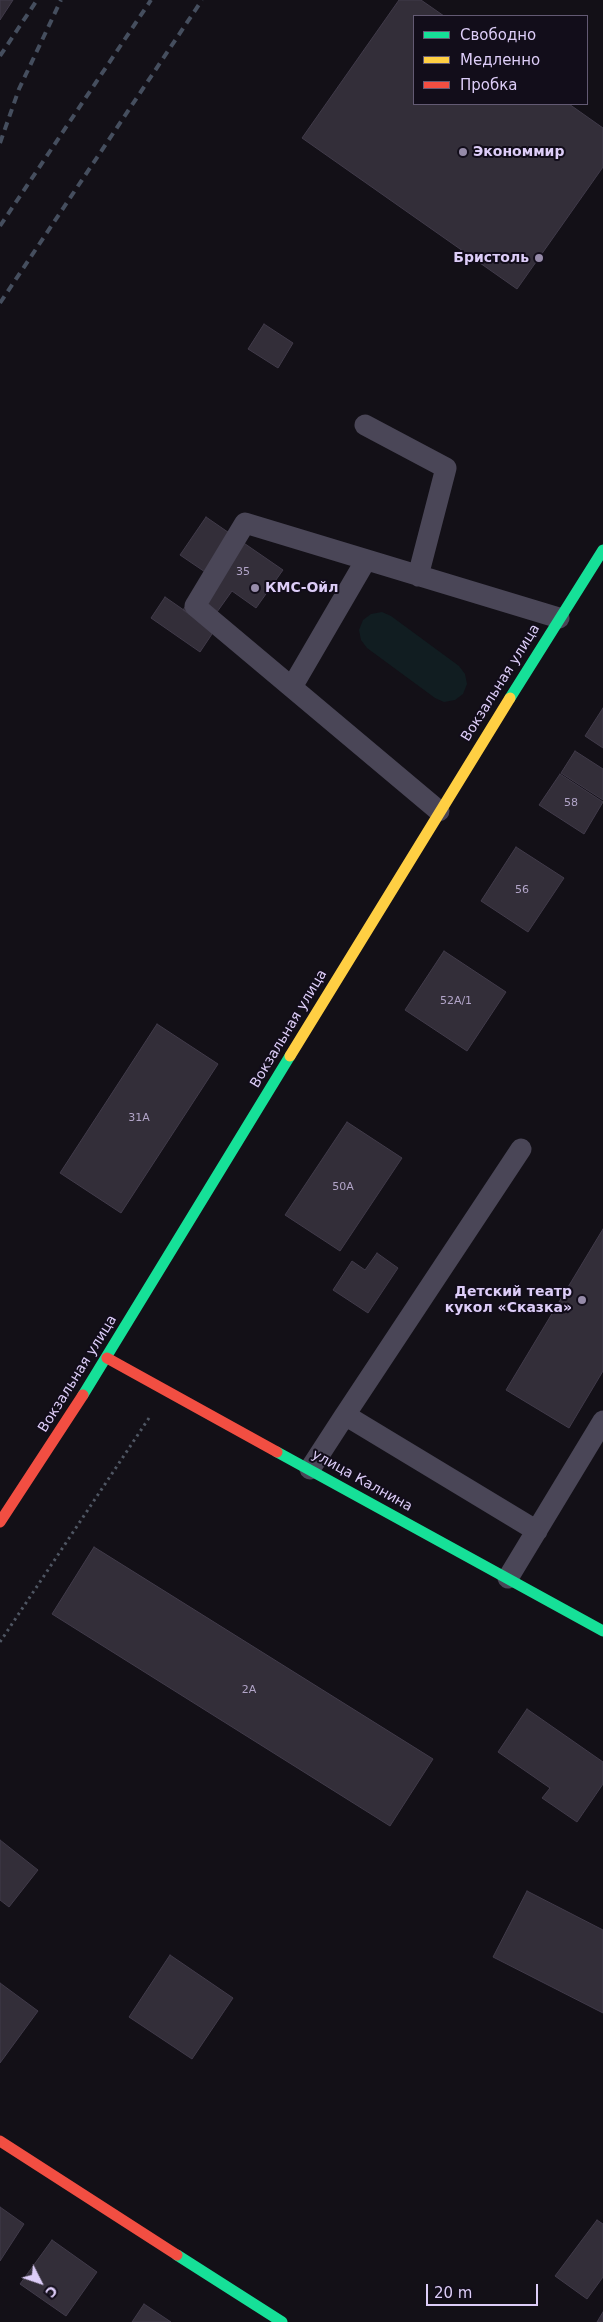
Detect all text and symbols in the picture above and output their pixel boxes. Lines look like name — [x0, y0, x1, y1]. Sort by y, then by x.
legend — [413, 15, 588, 105]
text: Свободно — [460, 26, 536, 44]
text: Медленно — [460, 51, 540, 69]
text: Пробка — [460, 76, 517, 94]
place label: Экономмир — [473, 144, 564, 160]
marker: Экономмир — [457, 146, 469, 158]
place label: Бристоль — [453, 250, 529, 266]
marker: Бристоль — [533, 252, 545, 264]
house number: 35 — [236, 565, 250, 579]
place label: КМС-Ойл — [265, 580, 338, 596]
marker: КМС-Ойл — [249, 582, 261, 594]
street label: Вокзальная улица — [458, 621, 544, 745]
house number: 58 — [564, 796, 578, 810]
house number: 56 — [515, 883, 529, 897]
street label: Вокзальная улица — [247, 967, 331, 1091]
house number: 52А/1 — [440, 994, 472, 1008]
house number: 31А — [128, 1111, 150, 1125]
house number: 50А — [332, 1180, 354, 1194]
place label: Детский театр кукол «Сказка» — [445, 1284, 572, 1316]
marker: Детский театр кукол «Сказка» — [576, 1294, 588, 1306]
street label: Вокзальная улица — [35, 1312, 121, 1436]
street label: улица Калнина — [309, 1446, 415, 1516]
house number: 2А — [242, 1683, 256, 1697]
north arrow — [15, 2257, 65, 2307]
scale bar — [428, 2274, 540, 2306]
text: С — [42, 2283, 61, 2301]
text: 20 m — [434, 2284, 472, 2302]

